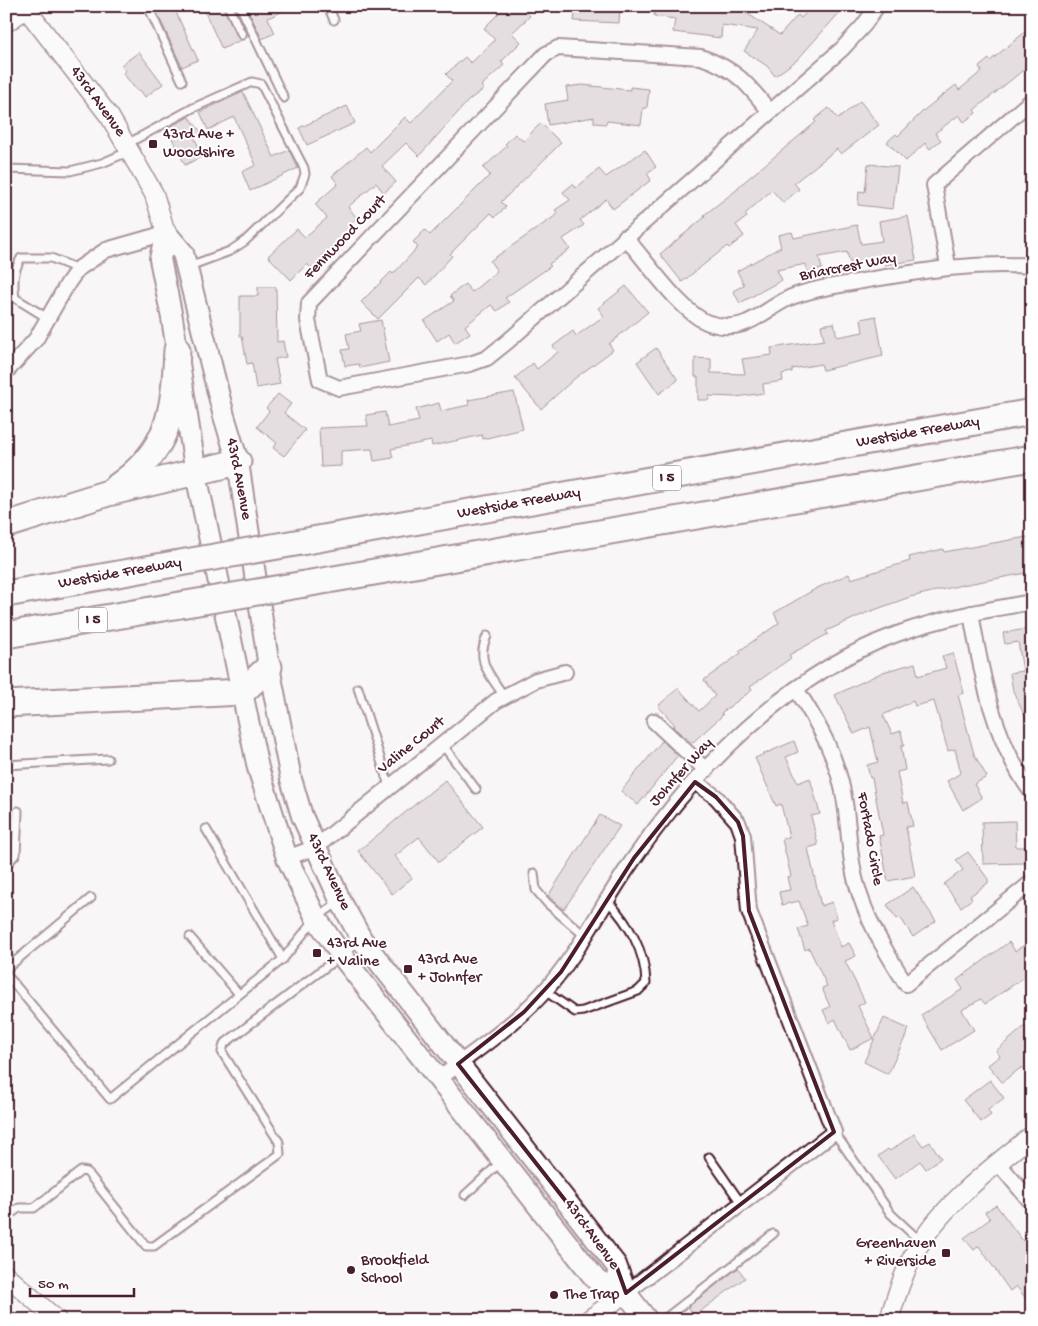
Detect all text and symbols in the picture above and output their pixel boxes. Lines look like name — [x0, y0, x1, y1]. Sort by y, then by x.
street label: 43rd Avenue — [65, 63, 129, 142]
place label: 43rd Ave + Woodshire — [163, 126, 235, 163]
marker: 43rd Ave + Woodshire — [147, 138, 159, 150]
street label: Fennwood Court — [300, 191, 392, 285]
street label: Briarcrest Way — [797, 249, 898, 287]
street label: Westside Freeway — [855, 413, 981, 453]
street label: 43rd Avenue — [221, 437, 255, 522]
road number: I 5 — [653, 466, 681, 490]
street label: Westside Freeway — [456, 484, 582, 524]
street label: Westside Freeway — [57, 554, 183, 594]
road number: I 5 — [79, 608, 107, 632]
street label: Valine Court — [374, 712, 451, 780]
street label: Johnfer Way — [646, 735, 718, 811]
street label: Fortado Circle — [851, 790, 887, 888]
street label: 43rd Avenue — [302, 830, 354, 914]
place label: 43rd Ave + Valine — [327, 935, 387, 972]
marker: 43rd Ave + Valine — [311, 947, 323, 959]
place label: 43rd Ave + Johnfer — [418, 951, 483, 988]
marker: 43rd Ave + Johnfer — [402, 963, 414, 975]
street label: 43rd Avenue — [559, 1196, 623, 1275]
place label: Greenhaven + Riverside — [856, 1235, 937, 1272]
marker: Greenhaven + Riverside — [940, 1247, 952, 1259]
place label: Brookfield School — [360, 1252, 430, 1289]
marker: Brookfield School — [345, 1264, 357, 1276]
scale bar — [30, 1266, 134, 1298]
text: 50 m — [38, 1276, 69, 1294]
place label: The Trap — [563, 1286, 620, 1305]
marker: The Trap — [548, 1289, 560, 1301]

